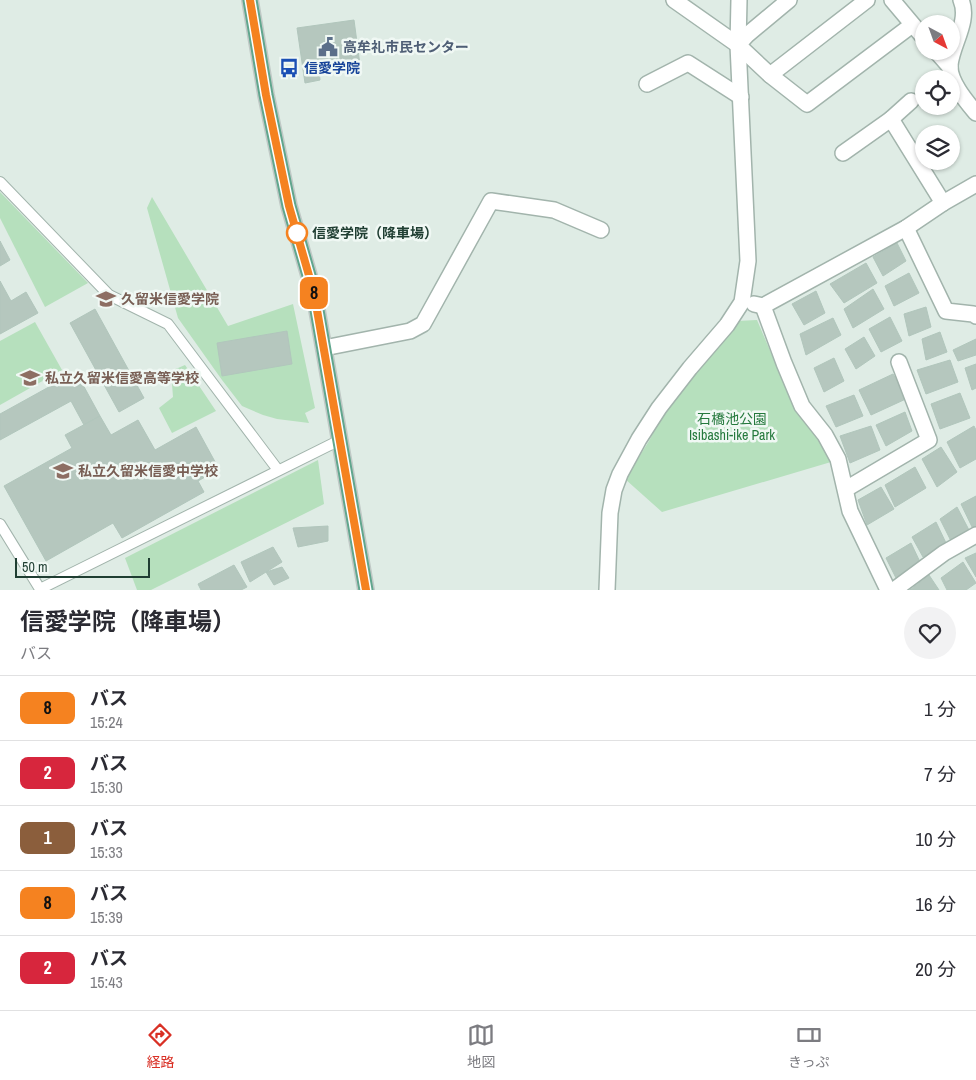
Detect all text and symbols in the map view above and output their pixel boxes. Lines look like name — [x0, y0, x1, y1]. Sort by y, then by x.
north arrow — [915, 15, 960, 60]
map controls — [915, 15, 960, 170]
public building icon: 高牟礼市民センター — [317, 36, 339, 58]
place label: 高牟礼市民センター — [343, 38, 469, 56]
bus stop icon: 信愛学院 — [278, 57, 300, 79]
place label: 信愛学院 — [304, 59, 360, 77]
button: locate — [915, 70, 960, 115]
button: layers — [915, 125, 960, 170]
marker: 信愛学院（降車場） — [286, 222, 308, 244]
place label: 信愛学院（降車場） — [312, 224, 438, 242]
line badge: 8 — [298, 277, 330, 309]
text: 8 — [310, 280, 318, 305]
school or university icon: 久留米信愛学院 — [95, 288, 117, 310]
place label: 久留米信愛学院 — [121, 290, 219, 308]
school or university icon: 私立久留米信愛高等学校 — [19, 367, 41, 389]
place label: 私立久留米信愛高等学校 — [45, 369, 199, 387]
park label: 石橋池公園 Isibashi-ike Park — [689, 410, 775, 444]
school or university icon: 私立久留米信愛中学校 — [52, 460, 74, 482]
place label: 私立久留米信愛中学校 — [78, 462, 218, 480]
scale bar — [15, 555, 150, 578]
text: 50 m — [22, 558, 48, 576]
text: 信愛学院（降車場） — [20, 605, 236, 637]
button: heart — [904, 607, 956, 659]
text: バス — [20, 642, 52, 664]
text: バス — [90, 685, 128, 711]
text: 8 — [43, 695, 52, 720]
text: 1 分 — [924, 696, 956, 722]
text: 15:24 — [90, 711, 123, 733]
text: バス — [90, 750, 128, 776]
text: 2 — [43, 760, 52, 785]
text: 7 分 — [924, 761, 956, 787]
text: 15:30 — [90, 776, 123, 798]
text: バス — [90, 815, 128, 841]
text: 1 — [43, 825, 52, 850]
text: 10 分 — [915, 826, 956, 852]
text: 15:33 — [90, 841, 123, 863]
text: バス — [90, 880, 128, 906]
text: 8 — [43, 890, 52, 915]
text: 16 分 — [915, 891, 956, 917]
text: 15:39 — [90, 906, 123, 928]
text: バス — [90, 945, 128, 971]
text: 2 — [43, 955, 52, 980]
text: 20 分 — [915, 956, 956, 982]
text: 15:43 — [90, 971, 123, 993]
tab: 経路 — [146, 1021, 174, 1071]
tab: 地図 — [467, 1021, 495, 1071]
tab: きっぷ — [788, 1021, 830, 1071]

